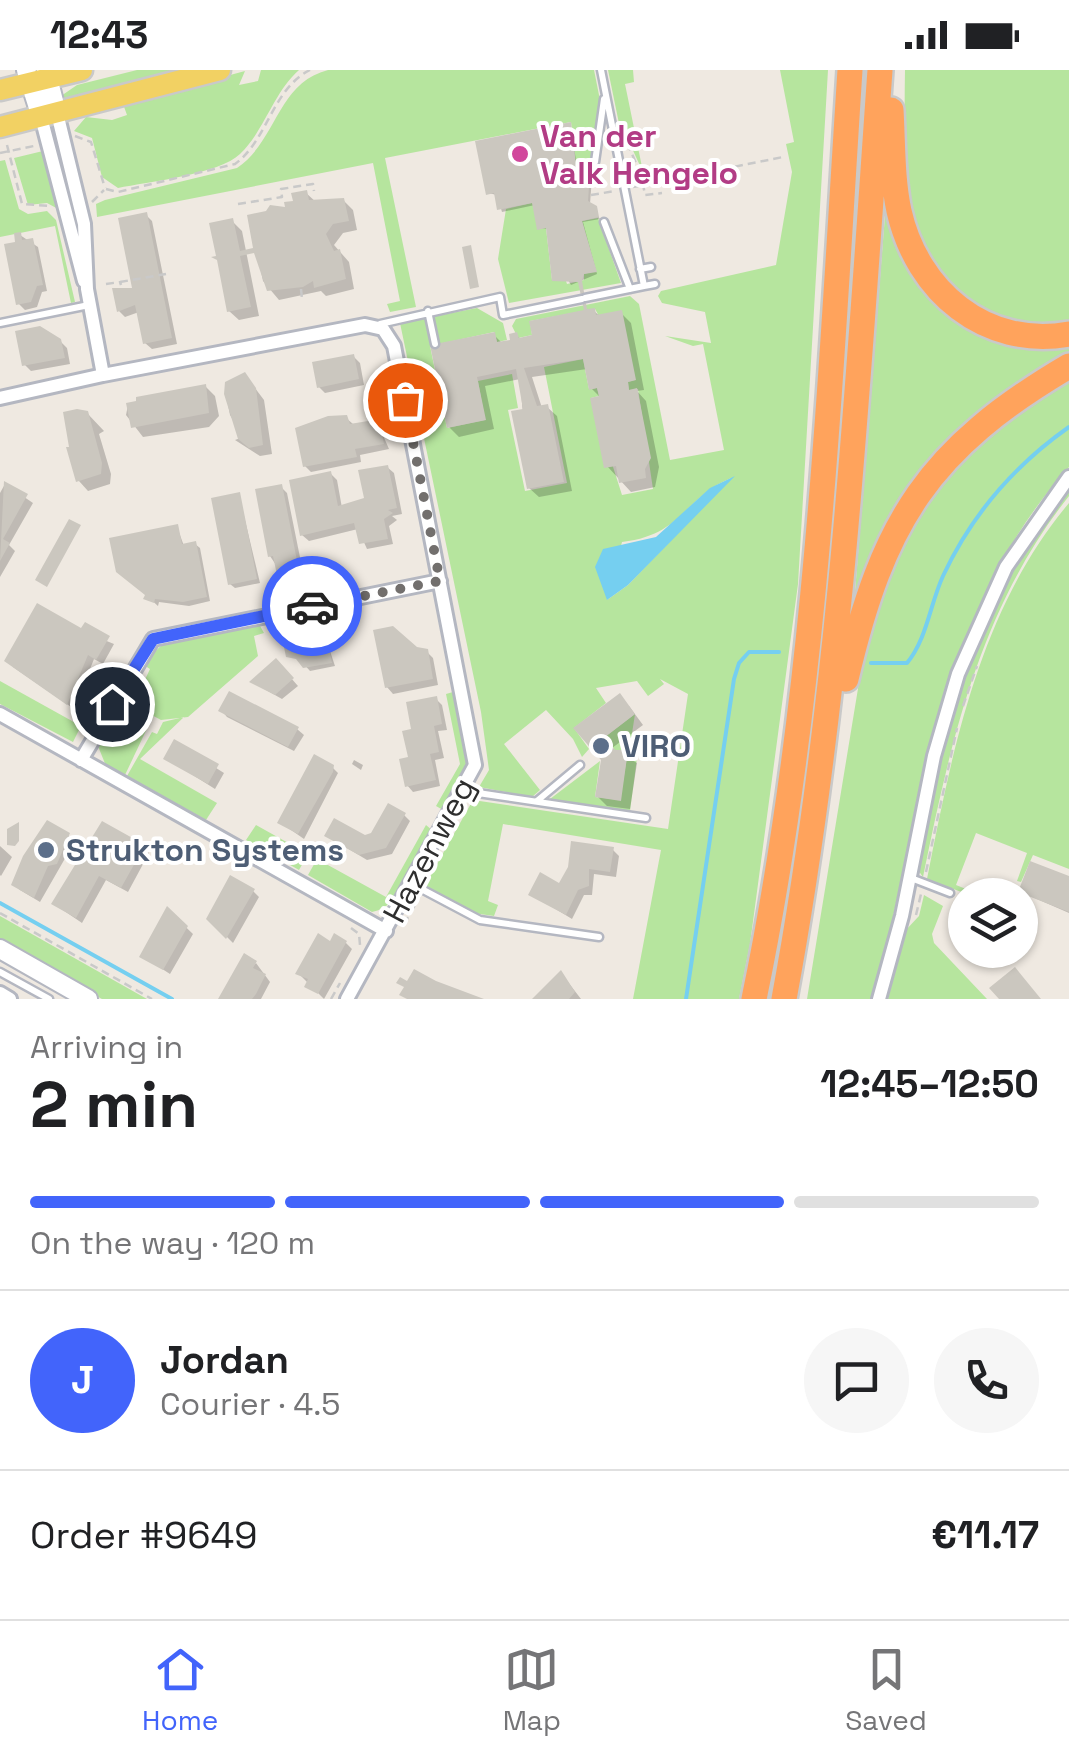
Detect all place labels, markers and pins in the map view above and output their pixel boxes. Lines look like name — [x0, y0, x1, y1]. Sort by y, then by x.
place label: Van der Valk Hengelo — [540, 116, 738, 193]
marker: Van der Valk Hengelo — [509, 143, 531, 165]
pin — [363, 358, 448, 443]
pin — [70, 662, 155, 747]
place label: VIRO — [621, 726, 691, 766]
marker: VIRO — [590, 735, 612, 757]
place label: Strukton Systems — [66, 830, 344, 870]
marker: Strukton Systems — [35, 839, 57, 861]

